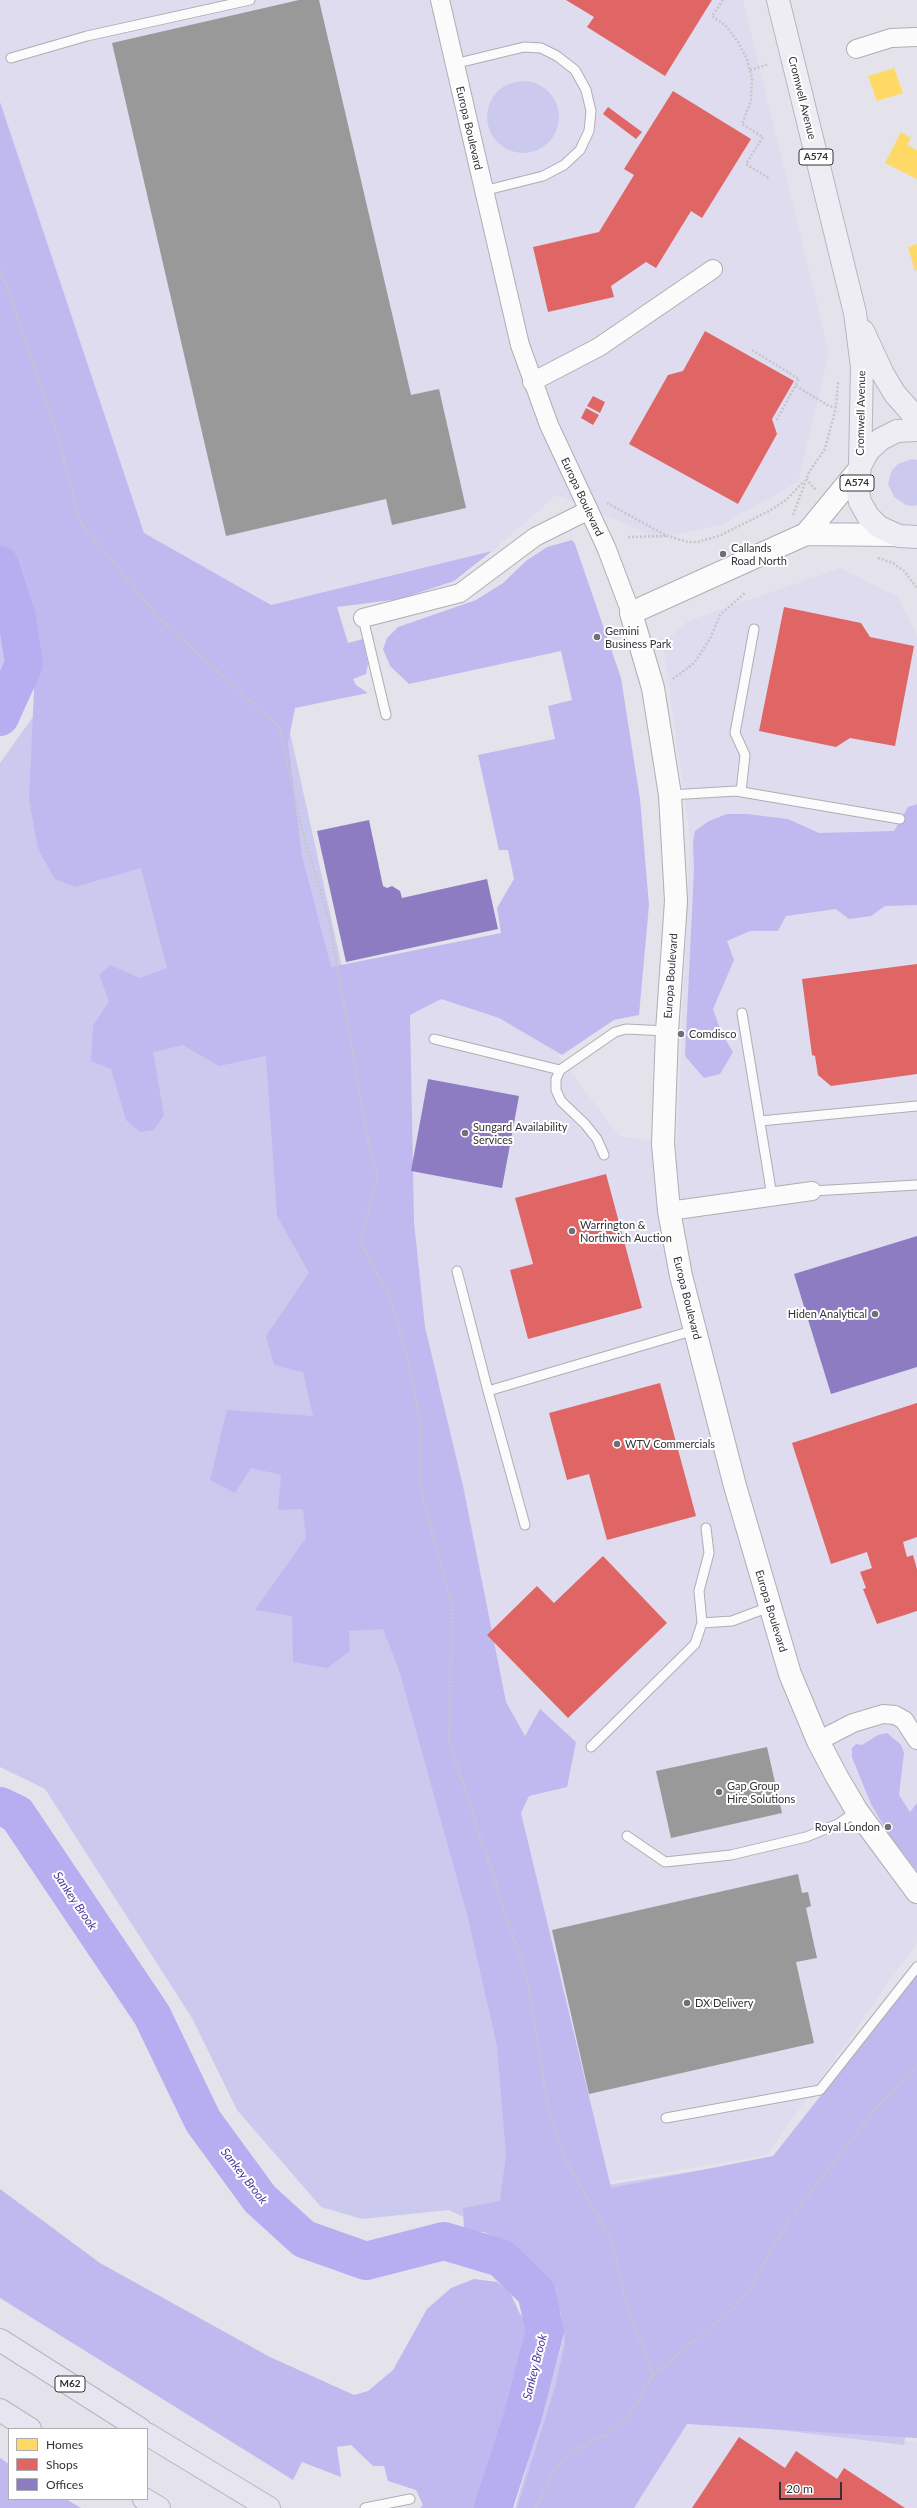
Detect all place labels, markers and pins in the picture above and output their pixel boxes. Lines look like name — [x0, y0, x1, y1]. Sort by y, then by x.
place label: Callands Road North — [731, 541, 787, 567]
marker: Callands Road North — [718, 549, 728, 559]
place label: Gemini Business Park — [605, 624, 671, 650]
marker: Gemini Business Park — [592, 632, 602, 642]
place label: Comdisco — [689, 1027, 736, 1041]
marker: Comdisco — [676, 1029, 686, 1039]
place label: Sungard Availability Services — [473, 1120, 567, 1146]
marker: Sungard Availability Services — [460, 1128, 470, 1138]
place label: Warrington & Northwich Auction — [580, 1218, 672, 1244]
marker: Warrington & Northwich Auction — [567, 1226, 577, 1236]
place label: Hiden Analytical — [788, 1307, 867, 1321]
marker: Hiden Analytical — [870, 1309, 880, 1319]
place label: WTV Commercials — [625, 1437, 715, 1451]
marker: WTV Commercials — [612, 1439, 622, 1449]
place label: Gap Group Hire Solutions — [727, 1779, 795, 1805]
marker: Gap Group Hire Solutions — [714, 1787, 724, 1797]
place label: Royal London — [815, 1820, 880, 1834]
marker: Royal London — [883, 1822, 893, 1832]
place label: DX Delivery — [695, 1996, 753, 2010]
marker: DX Delivery — [682, 1998, 692, 2008]

